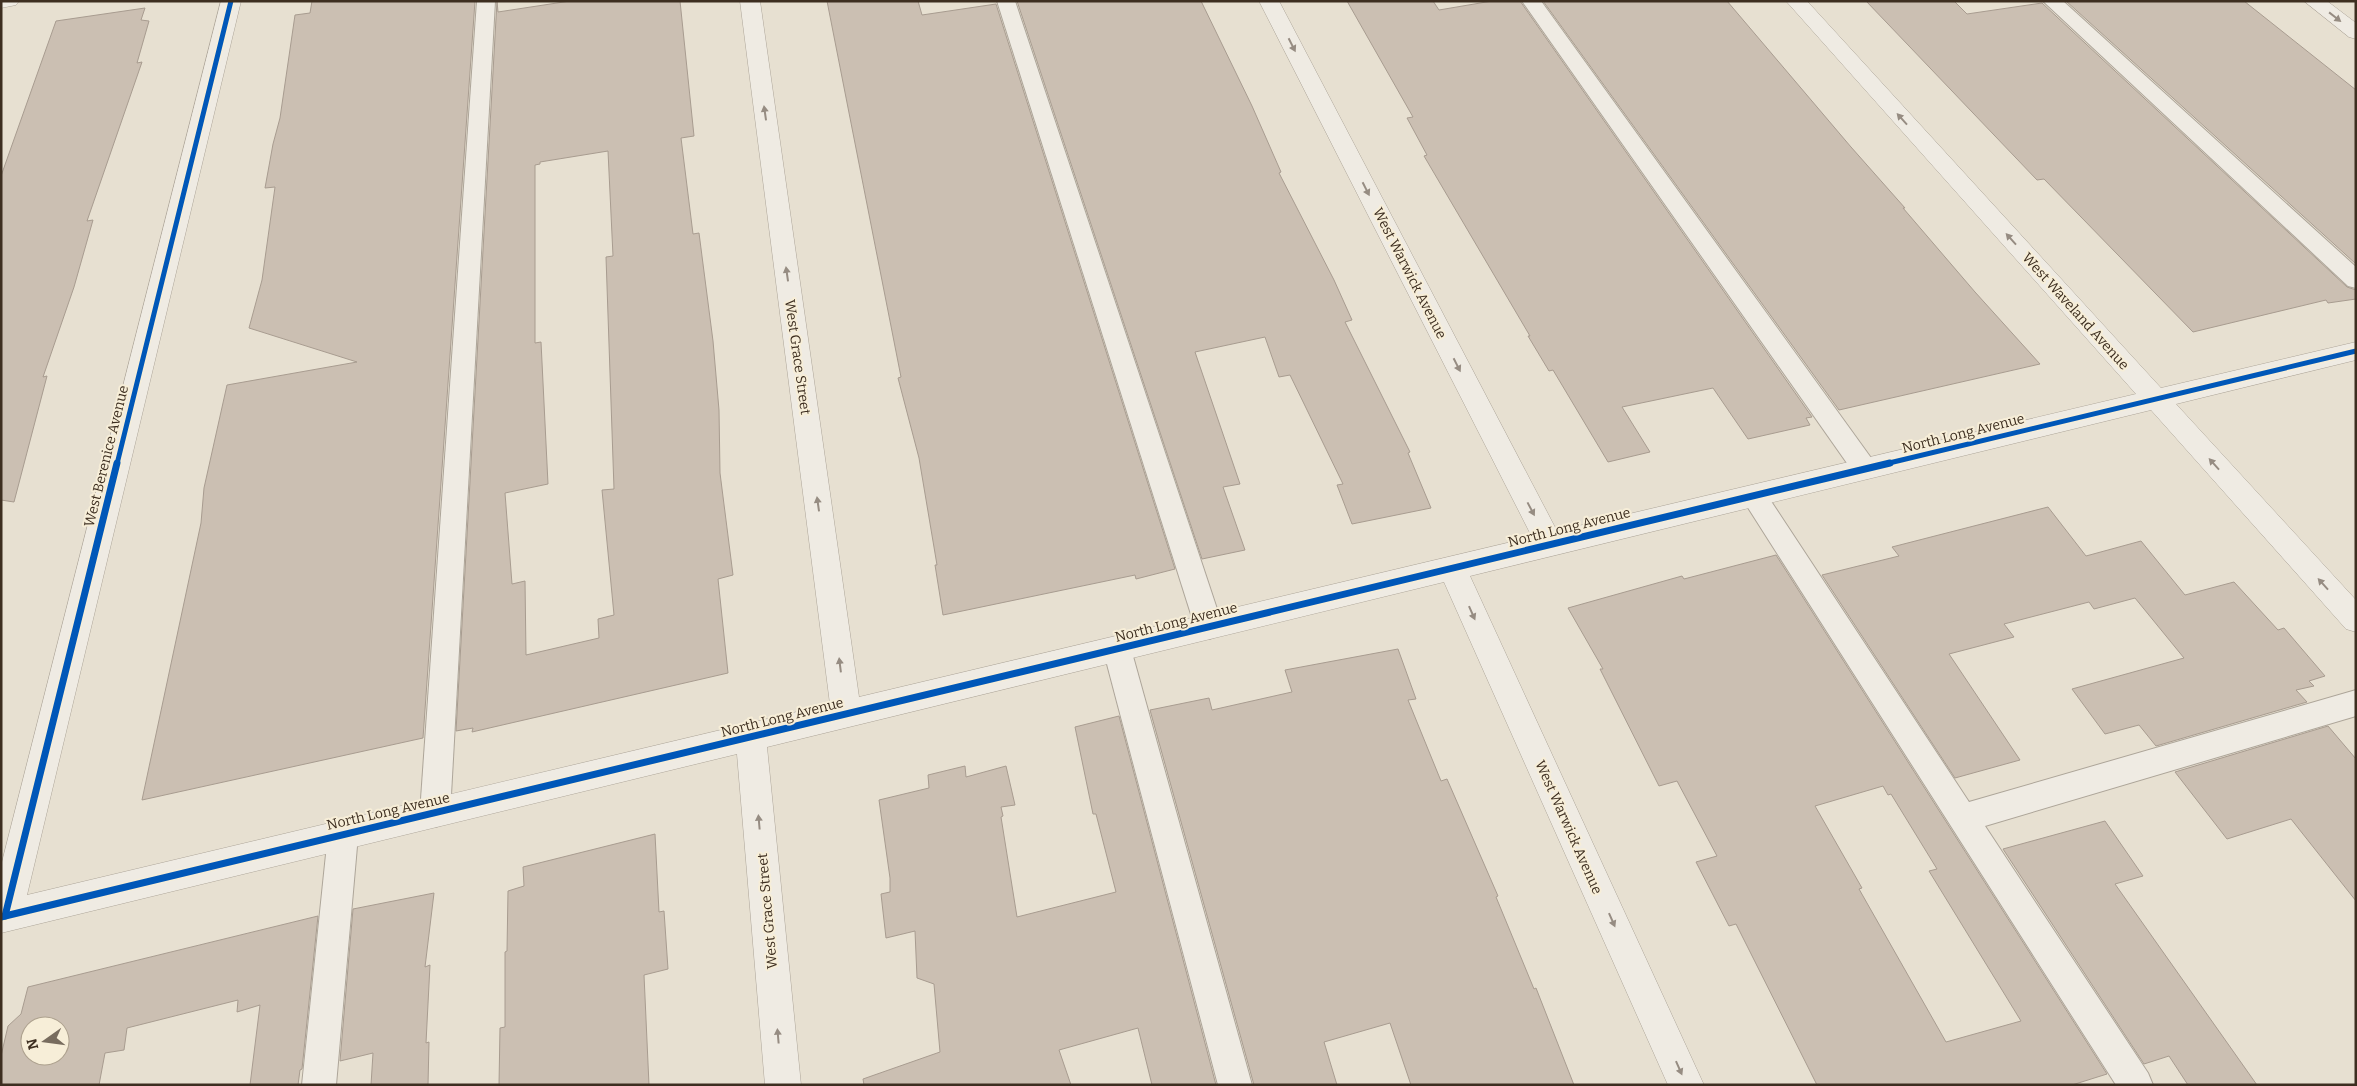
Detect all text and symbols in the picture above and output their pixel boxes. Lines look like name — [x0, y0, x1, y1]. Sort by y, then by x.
one-way arrow — [2328, 12, 2341, 23]
one-way arrow — [1288, 37, 1296, 52]
one-way arrow — [761, 105, 769, 121]
one-way arrow — [1896, 113, 1908, 125]
one-way arrow — [1362, 182, 1370, 196]
street label: West Warwick Avenue — [1369, 205, 1450, 342]
one-way arrow — [2005, 234, 2017, 246]
street label: West Waveland Avenue — [2019, 249, 2133, 373]
one-way arrow — [783, 266, 791, 282]
street label: West Grace Street — [781, 298, 814, 416]
one-way arrow — [1453, 357, 1461, 372]
street label: West Berenice Avenue — [81, 384, 132, 529]
street label: North Long Avenue — [1900, 410, 2026, 457]
one-way arrow — [2208, 458, 2220, 470]
one-way arrow — [814, 496, 822, 512]
one-way arrow — [1527, 502, 1535, 516]
street label: North Long Avenue — [1506, 504, 1632, 551]
one-way arrow — [2317, 578, 2329, 590]
street label: North Long Avenue — [1113, 599, 1239, 646]
one-way arrow — [1469, 606, 1477, 620]
one-way arrow — [836, 657, 844, 673]
street label: North Long Avenue — [719, 694, 845, 741]
street label: West Warwick Avenue — [1531, 758, 1606, 897]
street label: North Long Avenue — [325, 789, 451, 834]
one-way arrow — [755, 814, 763, 830]
street label: West Grace Street — [754, 852, 781, 970]
one-way arrow — [1608, 913, 1616, 927]
north arrow — [20, 1016, 70, 1066]
one-way arrow — [774, 1028, 782, 1044]
text: N — [23, 1037, 42, 1051]
one-way arrow — [1675, 1061, 1683, 1075]

